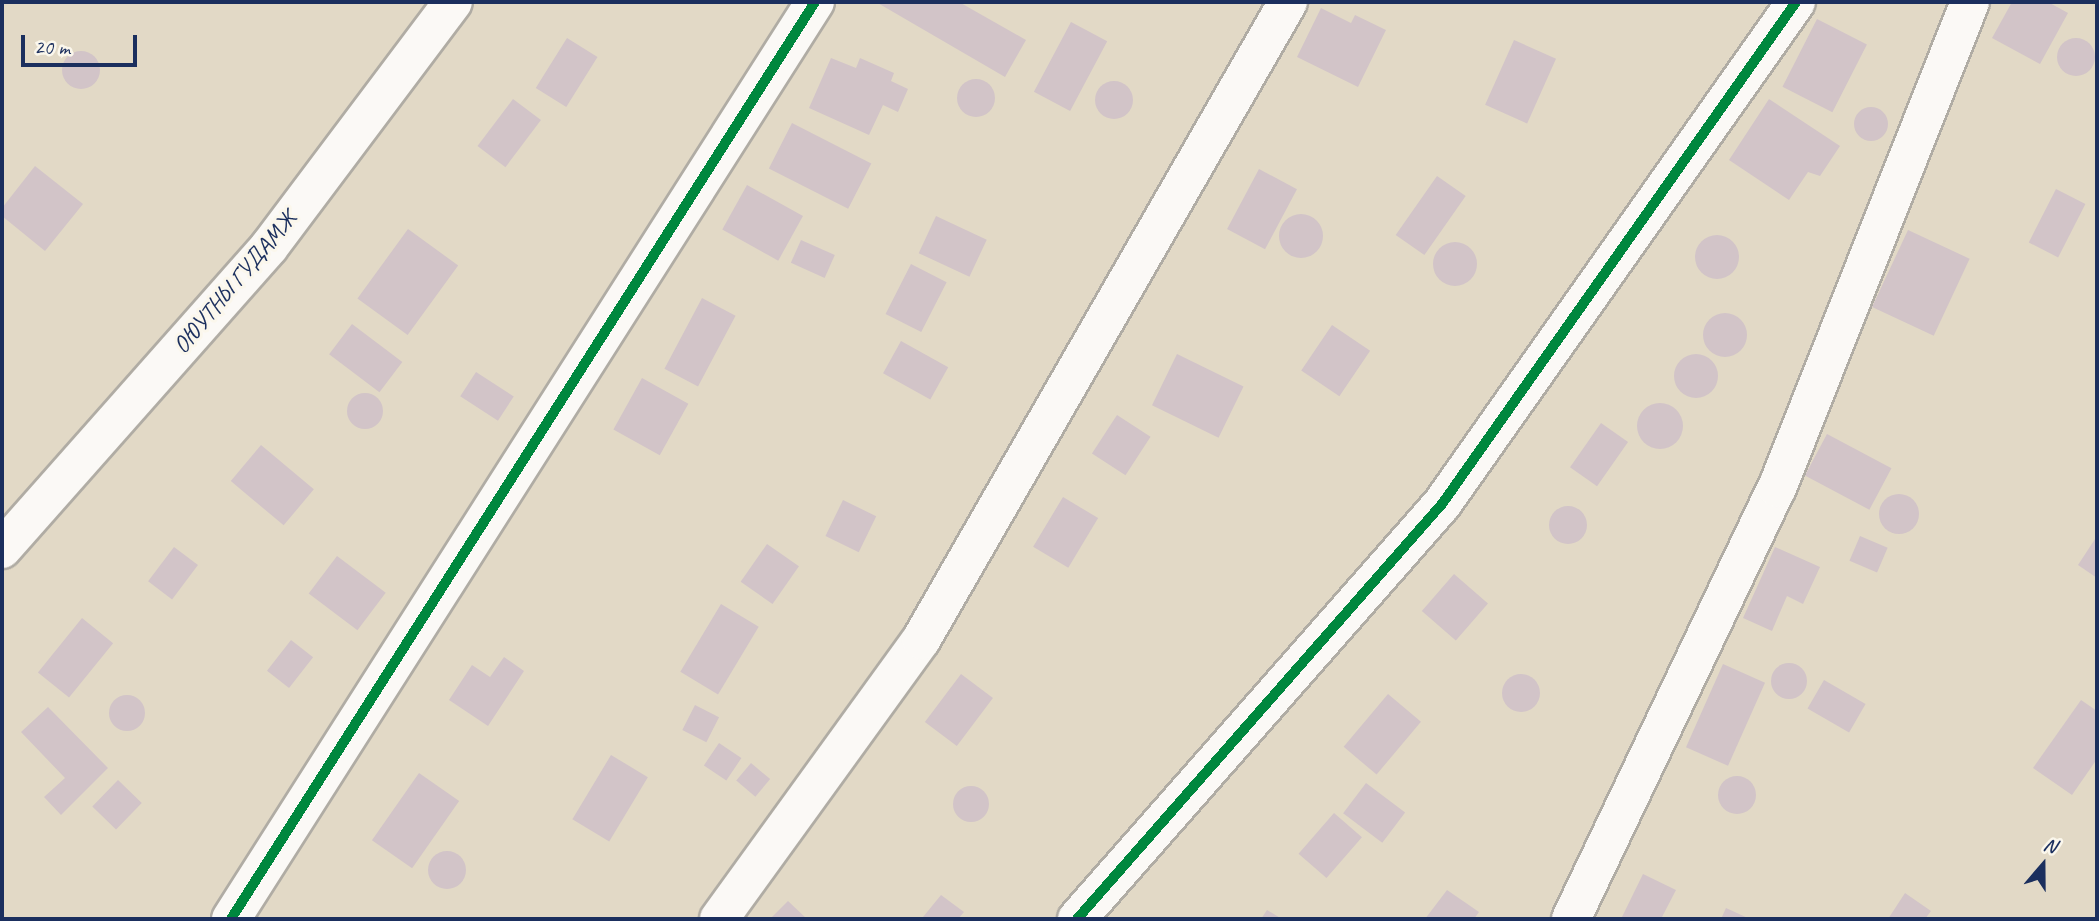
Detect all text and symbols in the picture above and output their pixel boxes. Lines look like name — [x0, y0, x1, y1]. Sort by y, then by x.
scale bar — [24, 21, 140, 65]
text: 20 m — [34, 34, 70, 60]
street label: ОЮУТНЫ ГУДАМЖ — [167, 205, 303, 359]
north arrow — [2008, 830, 2078, 900]
text: N — [2041, 832, 2060, 859]

